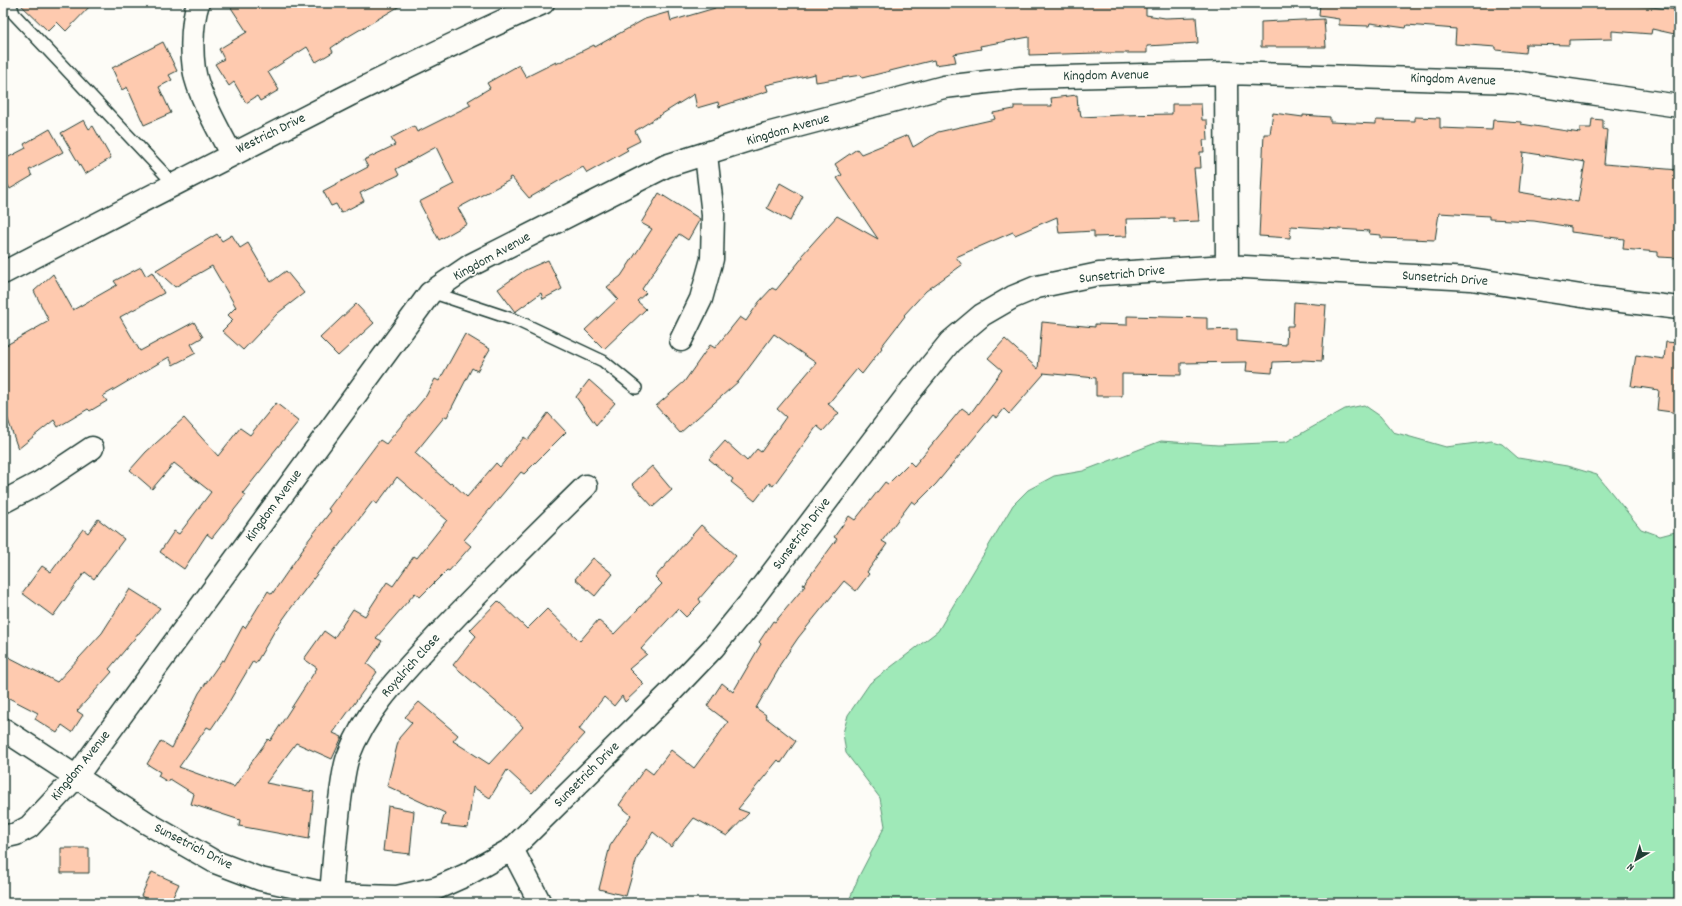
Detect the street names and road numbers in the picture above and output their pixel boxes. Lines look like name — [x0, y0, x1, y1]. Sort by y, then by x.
street label: Kingdom Avenue — [1063, 65, 1149, 87]
street label: Kingdom Avenue — [1410, 69, 1496, 91]
street label: Westrich Drive — [233, 109, 309, 159]
street label: Kingdom Avenue — [744, 109, 832, 151]
street label: Kingdom Avenue — [450, 228, 534, 286]
street label: Sunsetrich Drive — [1078, 261, 1166, 289]
street label: Sunsetrich Drive — [1401, 266, 1489, 292]
street label: Kingdom Avenue — [241, 466, 307, 546]
street label: Sunsetrich Drive — [768, 494, 836, 574]
street label: Royalrich Close — [377, 630, 445, 702]
street label: Kingdom Avenue — [46, 726, 116, 806]
street label: Sunsetrich Drive — [550, 738, 624, 812]
street label: Sunsetrich Drive — [150, 819, 236, 875]

